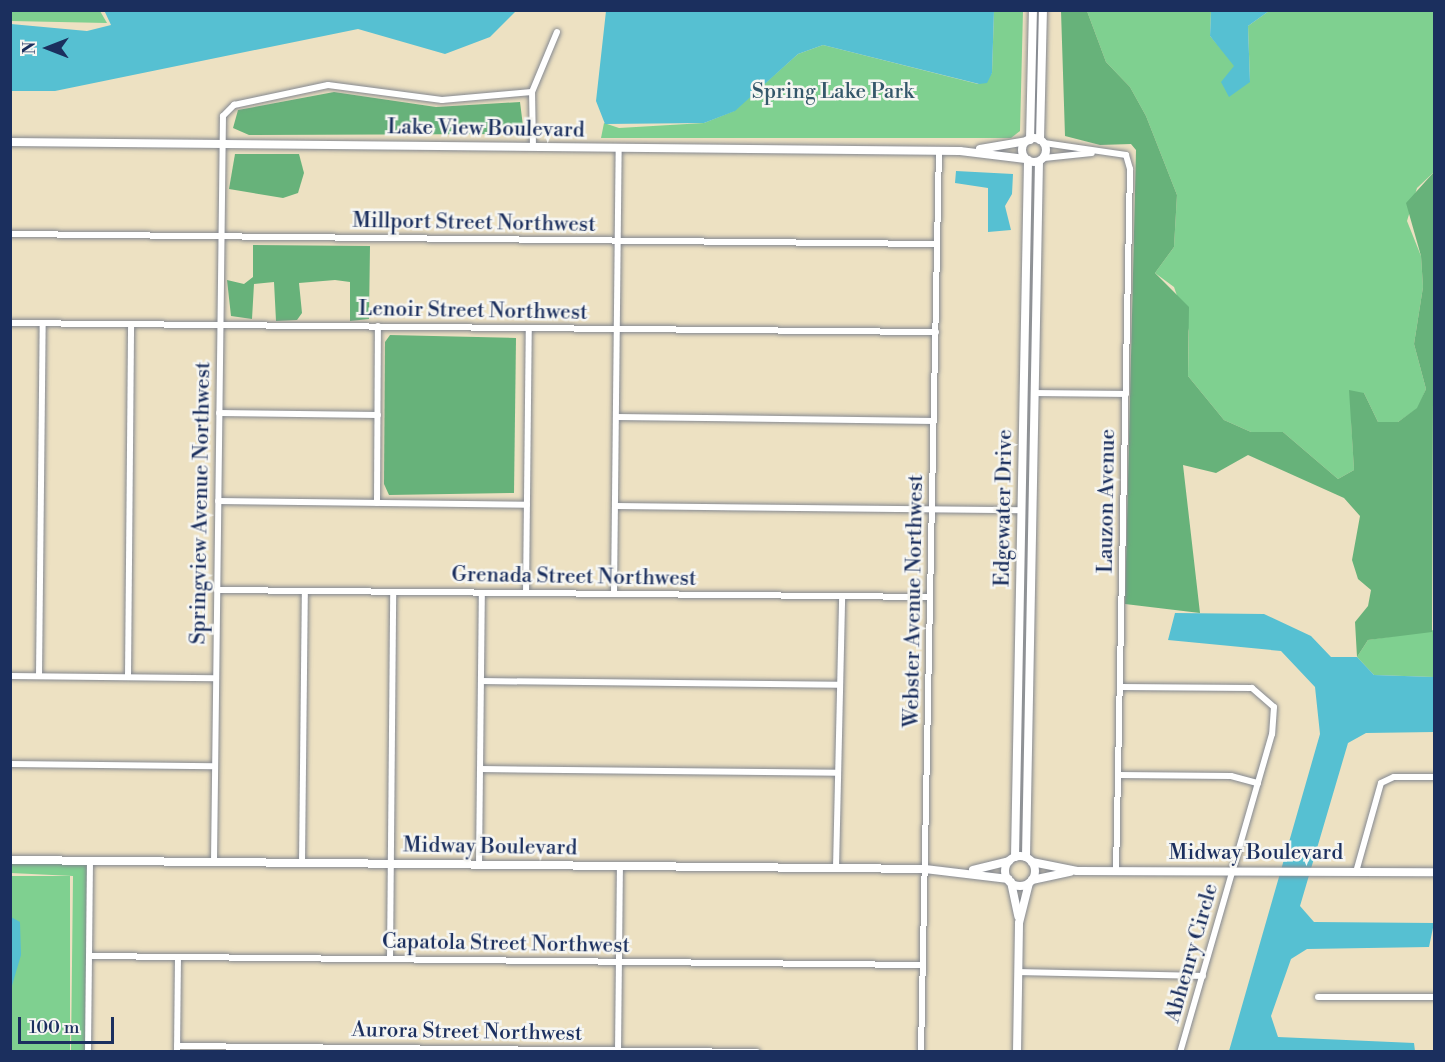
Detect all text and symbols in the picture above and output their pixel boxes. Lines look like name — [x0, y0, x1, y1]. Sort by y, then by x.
north arrow — [18, 18, 78, 78]
text: N — [20, 42, 40, 54]
park label: Spring Lake Park — [752, 79, 914, 105]
street label: Lake View Boulevard — [387, 115, 585, 143]
street label: Millport Street Northwest — [352, 208, 596, 238]
street label: Lenoir Street Northwest — [358, 296, 588, 326]
street label: Springview Avenue Northwest — [186, 361, 216, 645]
street label: Edgewater Drive — [990, 429, 1018, 587]
street label: Lauzon Avenue — [1093, 429, 1121, 573]
street label: Webster Avenue Northwest — [899, 474, 929, 728]
street label: Grenada Street Northwest — [451, 562, 697, 592]
street label: Midway Boulevard — [403, 833, 577, 861]
street label: Midway Boulevard — [1169, 840, 1343, 866]
street label: Abhenry Circle — [1160, 881, 1224, 1025]
street label: Capatola Street Northwest — [382, 929, 630, 959]
scale bar — [21, 1005, 117, 1043]
text: 100 m — [29, 1016, 80, 1039]
street label: Aurora Street Northwest — [351, 1017, 583, 1047]

